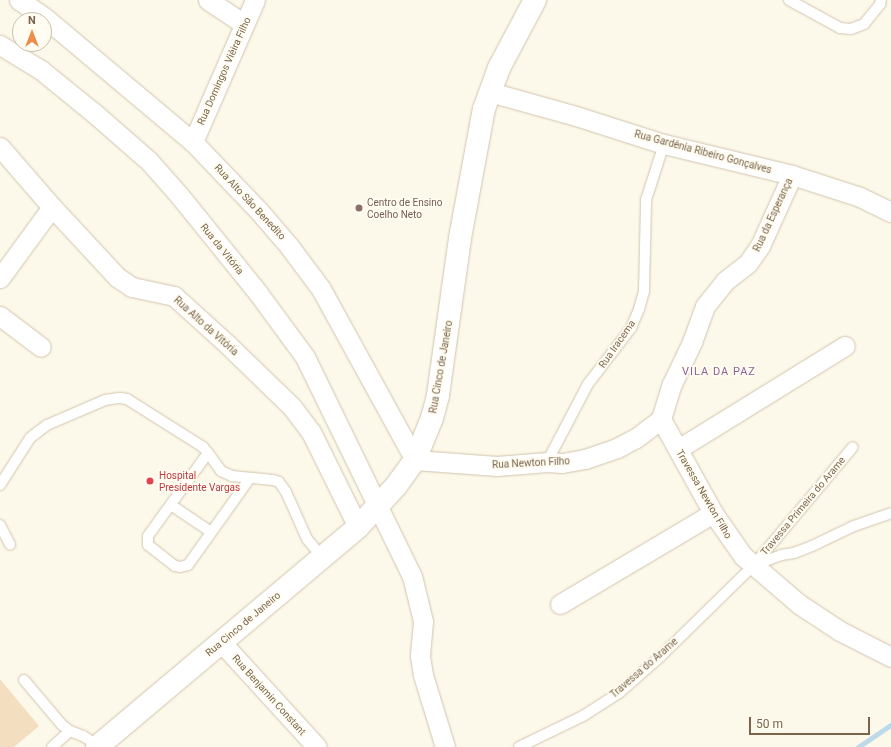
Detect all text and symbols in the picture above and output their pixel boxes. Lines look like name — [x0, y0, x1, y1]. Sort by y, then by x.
north arrow — [12, 12, 52, 52]
text: N — [28, 14, 36, 27]
street label: Rua Domingos Viêira Filho — [195, 15, 253, 127]
street label: Rua Gardênia Ribeiro Gonçalves — [633, 128, 773, 176]
street label: Rua Alto São Benedito — [212, 162, 288, 242]
street label: Rua da Esperança — [751, 176, 795, 254]
place label: Centro de Ensino Coelho Neto — [367, 196, 443, 220]
marker: Centro de Ensino Coelho Neto — [354, 203, 364, 213]
street label: Rua da Vitória — [198, 221, 246, 277]
street label: Rua Alto da Vitória — [171, 294, 241, 358]
street label: Rua Iracema — [596, 318, 638, 370]
street label: Rua Cinco de Janeiro — [427, 320, 455, 414]
district label: VILA DA PAZ — [682, 365, 756, 379]
street label: Travessa Newton Filho — [674, 447, 734, 541]
street label: Travessa Primeira do Arame — [758, 454, 848, 558]
street label: Rua Newton Filho — [492, 455, 570, 471]
place label: Hospital Presidente Vargas — [159, 469, 240, 492]
marker: Hospital Presidente Vargas — [144, 475, 156, 487]
street label: Rua Cinco de Janeiro — [203, 589, 283, 659]
street label: Travessa do Arame — [608, 635, 680, 701]
street label: Rua Benjamin Constant — [230, 652, 308, 738]
scale bar — [751, 709, 872, 735]
text: 50 m — [756, 717, 783, 731]

